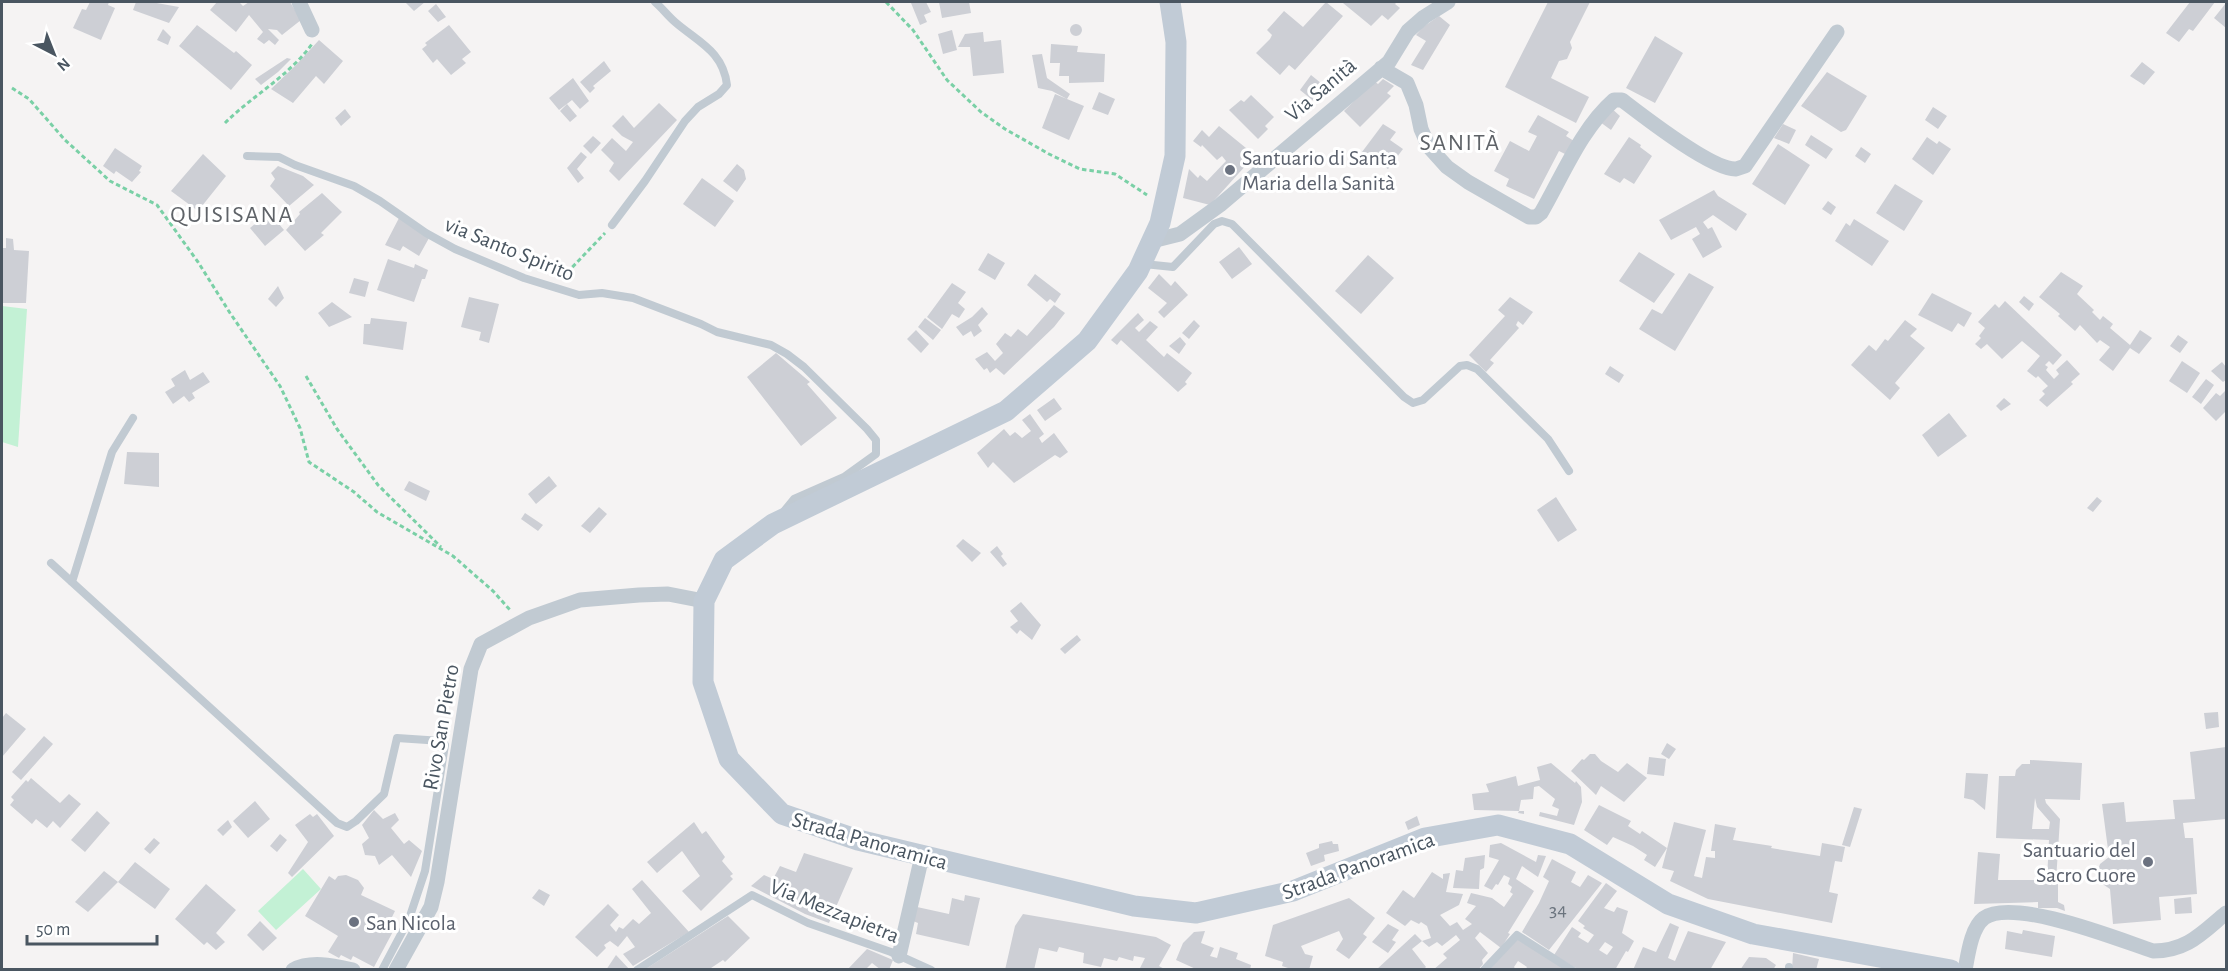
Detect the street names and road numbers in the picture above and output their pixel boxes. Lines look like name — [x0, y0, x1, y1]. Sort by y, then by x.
street label: Via Sanità — [1281, 54, 1360, 126]
street label: via Santo Spirito — [442, 213, 578, 285]
street label: Rivo San Pietro — [419, 662, 463, 792]
street label: Strada Panoramica — [790, 808, 950, 874]
street label: Strada Panoramica — [1279, 828, 1438, 904]
street label: Via Mezzapietra — [767, 875, 903, 947]

